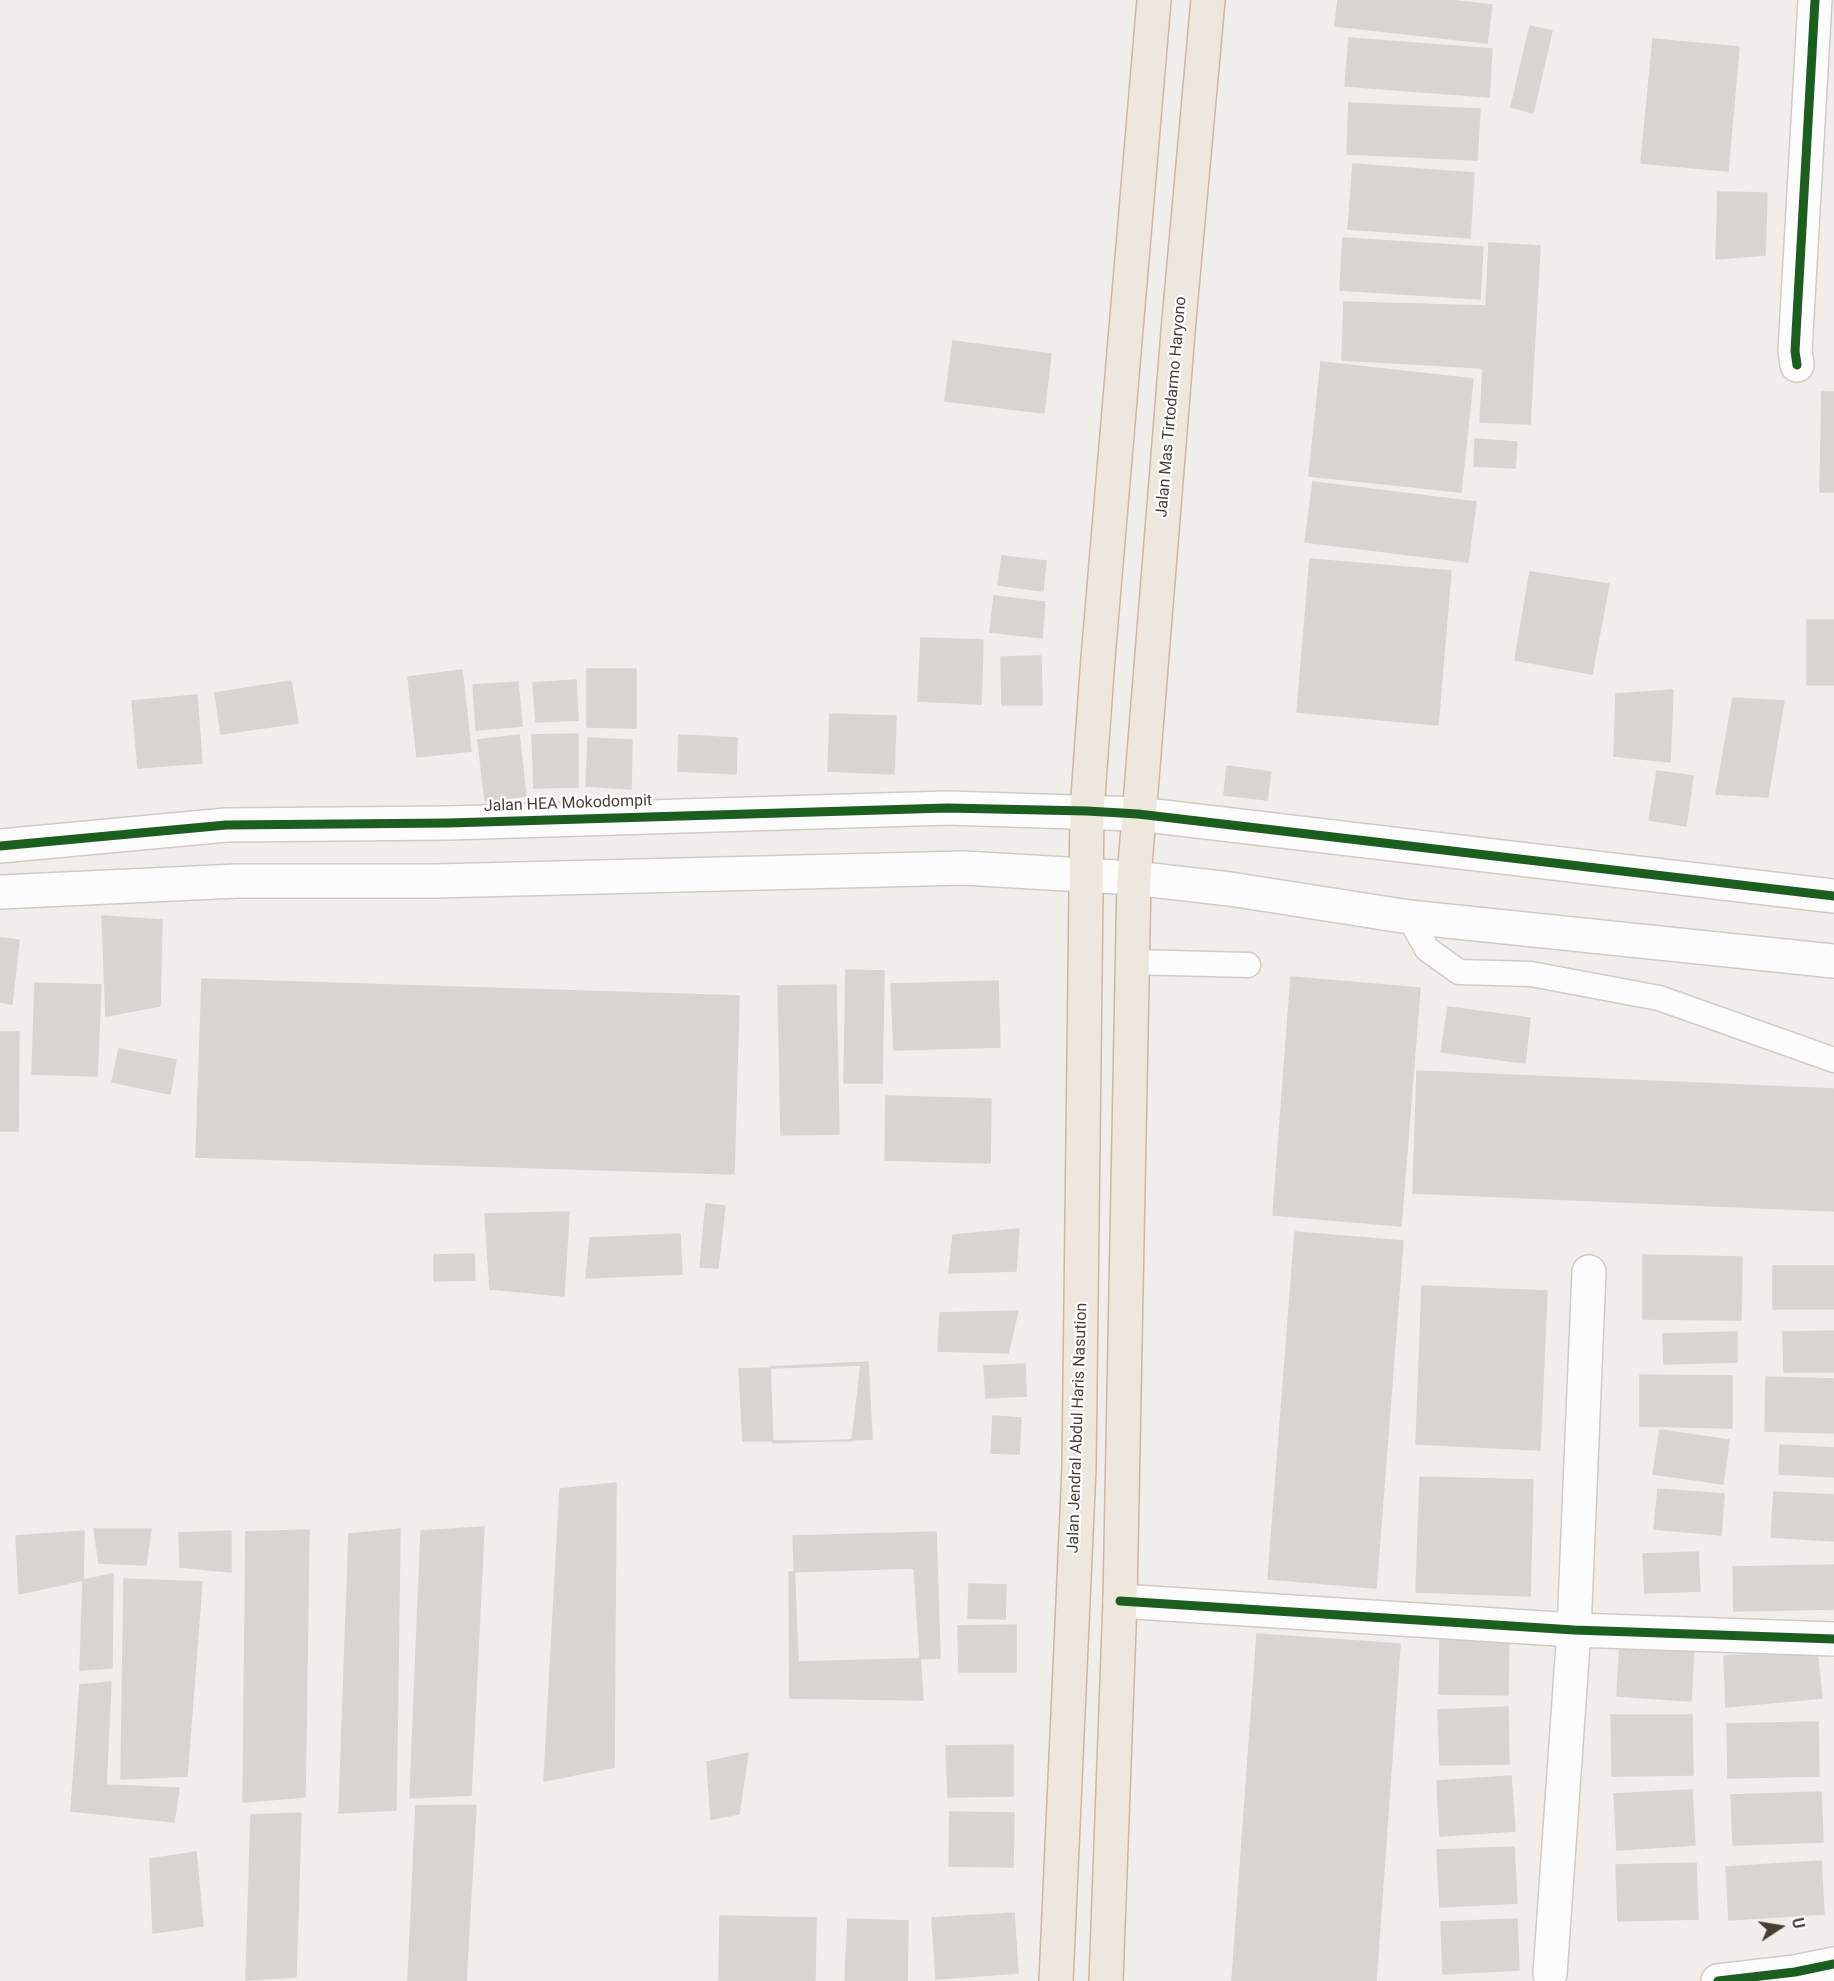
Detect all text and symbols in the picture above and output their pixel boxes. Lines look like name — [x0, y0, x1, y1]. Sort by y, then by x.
street label: Jalan Mas Tirtodarmo Haryono — [1153, 296, 1191, 518]
street label: Jalan HEA Mokodompit — [483, 791, 653, 817]
street label: Jalan Jendral Abdul Haris Nasution — [1064, 1302, 1092, 1554]
north arrow — [1750, 1897, 1810, 1957]
text: U — [1788, 1916, 1808, 1930]

